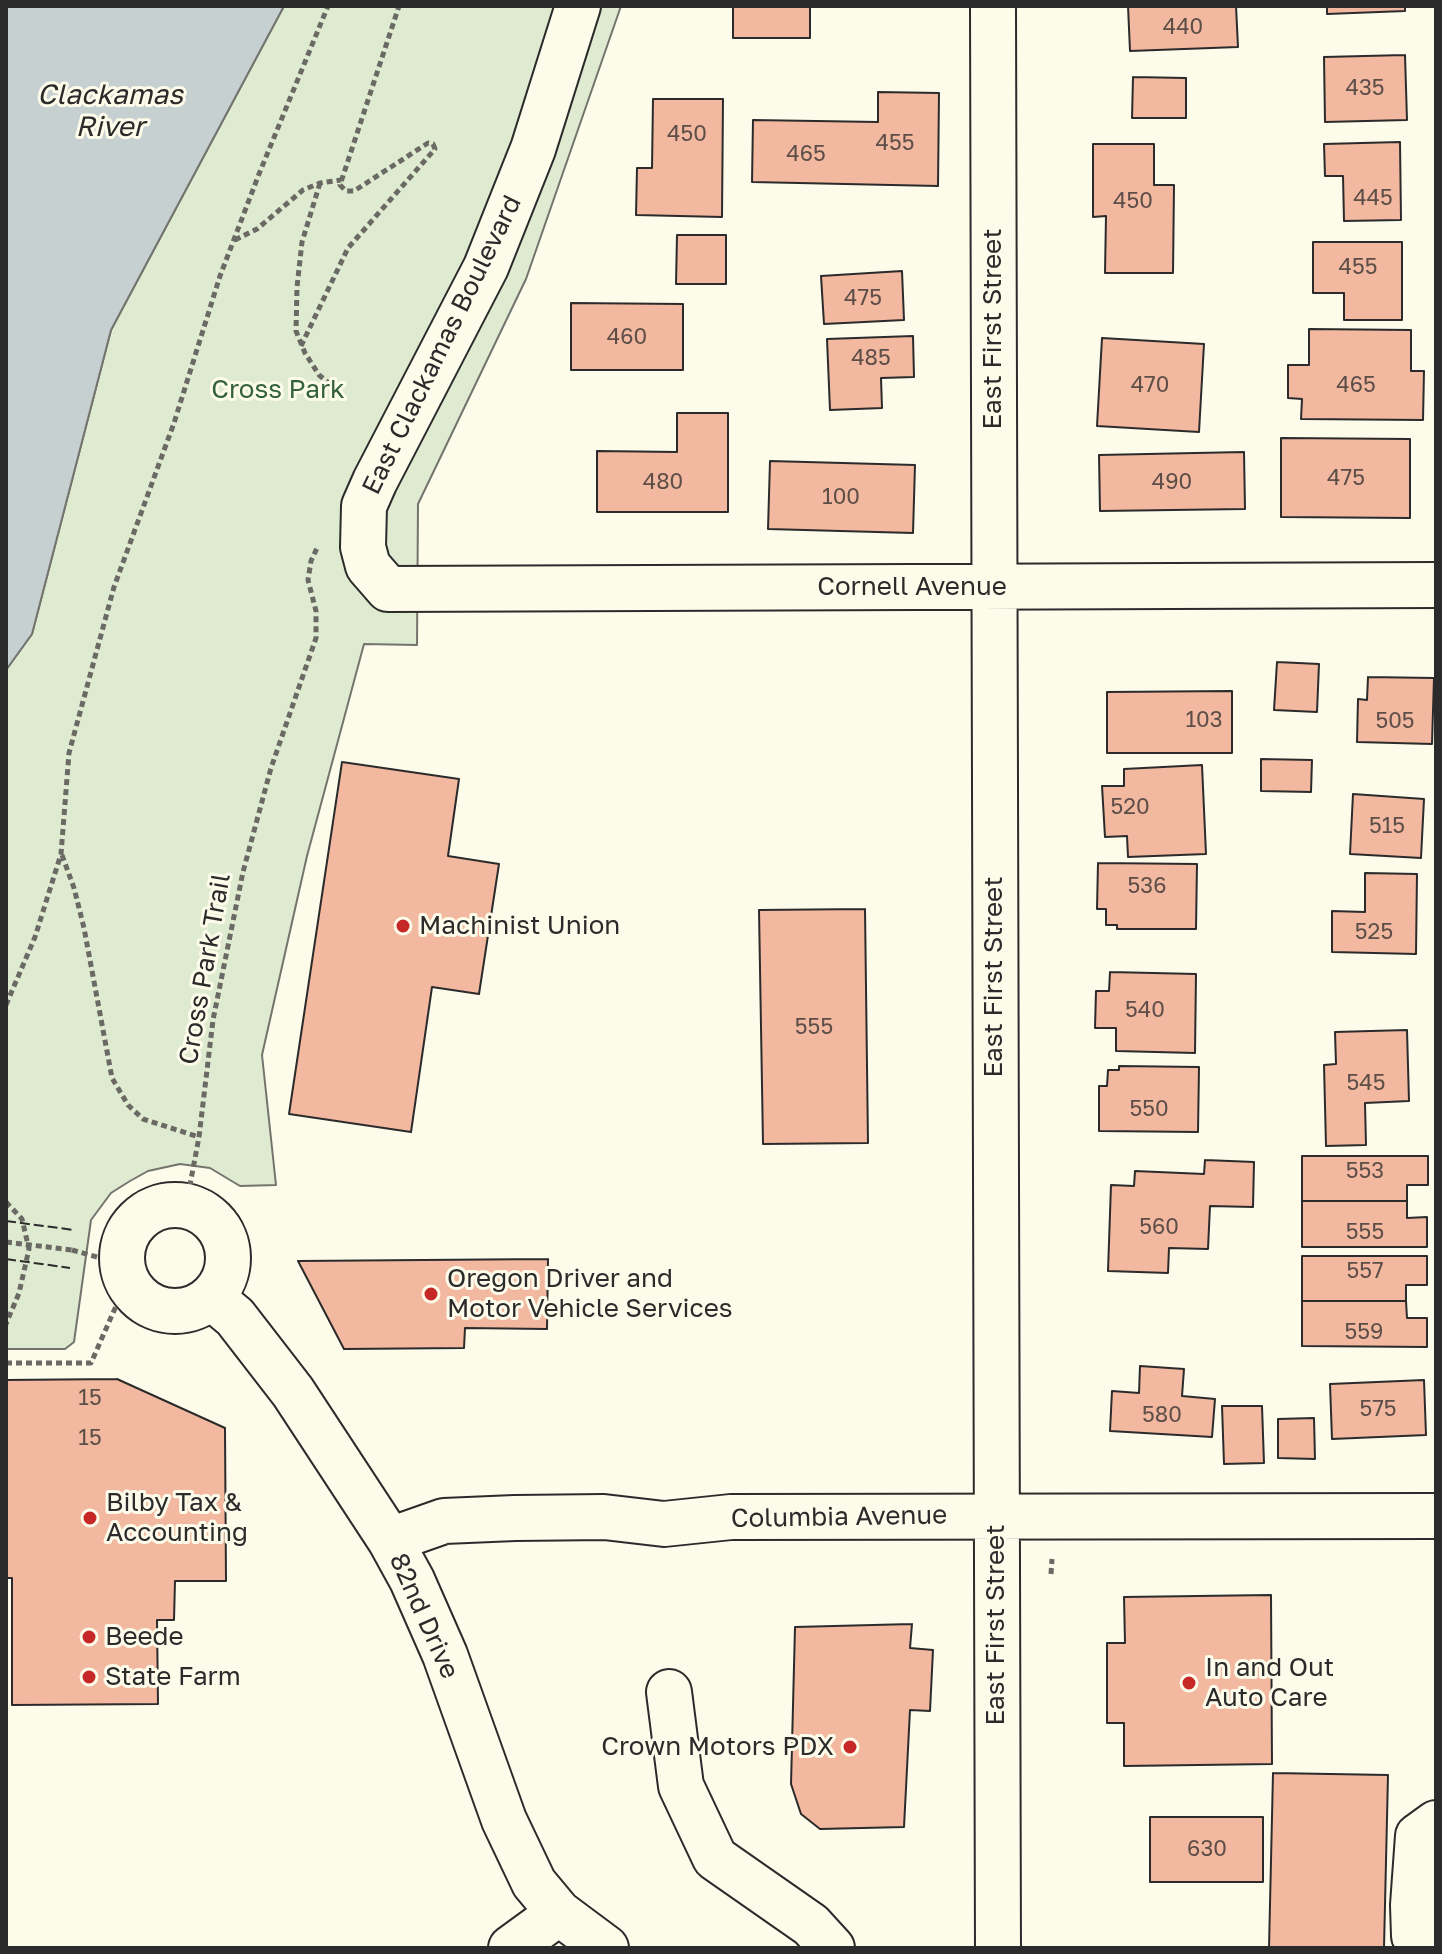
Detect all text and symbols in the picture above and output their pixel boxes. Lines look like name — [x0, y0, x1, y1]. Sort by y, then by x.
house number: 440 — [1163, 14, 1203, 40]
house number: 435 — [1345, 75, 1385, 101]
water label: Clackamas River — [37, 78, 183, 144]
house number: 450 — [667, 121, 707, 147]
house number: 455 — [876, 130, 914, 156]
house number: 465 — [786, 141, 826, 167]
house number: 445 — [1353, 185, 1393, 211]
house number: 450 — [1113, 188, 1153, 214]
street label: East Clackamas Boulevard — [356, 190, 528, 500]
street label: East First Street — [977, 228, 1009, 430]
house number: 455 — [1339, 254, 1377, 280]
house number: 475 — [844, 285, 882, 311]
house number: 460 — [607, 324, 647, 350]
house number: 485 — [851, 345, 891, 371]
house number: 470 — [1131, 372, 1169, 398]
house number: 465 — [1336, 372, 1376, 398]
park label: Cross Park — [211, 374, 345, 406]
house number: 475 — [1327, 465, 1365, 491]
house number: 480 — [643, 469, 683, 495]
house number: 490 — [1152, 469, 1192, 495]
house number: 100 — [822, 484, 860, 510]
street label: Cornell Avenue — [817, 571, 1007, 603]
house number: 103 — [1185, 707, 1223, 733]
house number: 505 — [1375, 708, 1415, 734]
house number: 520 — [1110, 794, 1150, 820]
house number: 515 — [1369, 813, 1405, 839]
street label: Cross Park Trail — [173, 871, 237, 1067]
house number: 536 — [1128, 873, 1166, 899]
street label: East First Street — [978, 876, 1010, 1078]
place label: Machinist Union — [419, 910, 620, 942]
marker: Machinist Union — [394, 917, 412, 935]
house number: 525 — [1355, 919, 1393, 945]
house number: 540 — [1125, 997, 1165, 1023]
house number: 555 — [795, 1014, 833, 1040]
house number: 545 — [1347, 1070, 1385, 1096]
house number: 550 — [1129, 1096, 1169, 1122]
house number: 553 — [1346, 1158, 1384, 1184]
house number: 560 — [1139, 1214, 1179, 1240]
house number: 555 — [1346, 1219, 1384, 1245]
house number: 557 — [1346, 1258, 1384, 1284]
place label: Oregon Driver and Motor Vehicle Services — [447, 1263, 733, 1324]
marker: Oregon Driver and Motor Vehicle Services — [422, 1285, 440, 1303]
house number: 559 — [1345, 1319, 1383, 1345]
house number: 15 — [78, 1385, 102, 1411]
house number: 575 — [1359, 1396, 1397, 1422]
house number: 580 — [1142, 1402, 1182, 1428]
house number: 15 — [78, 1425, 102, 1451]
place label: Bilby Tax & Accounting — [106, 1487, 248, 1548]
street label: Columbia Avenue — [731, 1500, 947, 1534]
marker: Bilby Tax & Accounting — [81, 1509, 99, 1527]
street label: East First Street — [980, 1524, 1012, 1726]
street label: 82nd Drive — [383, 1549, 465, 1683]
place label: Beede — [105, 1621, 184, 1653]
marker: Beede — [80, 1628, 98, 1646]
place label: In and Out Auto Care — [1205, 1652, 1334, 1714]
place label: State Farm — [105, 1661, 241, 1693]
marker: State Farm — [80, 1668, 98, 1686]
marker: In and Out Auto Care — [1180, 1674, 1198, 1692]
place label: Crown Motors PDX — [601, 1731, 834, 1763]
marker: Crown Motors PDX — [841, 1738, 859, 1756]
house number: 630 — [1187, 1836, 1227, 1862]

